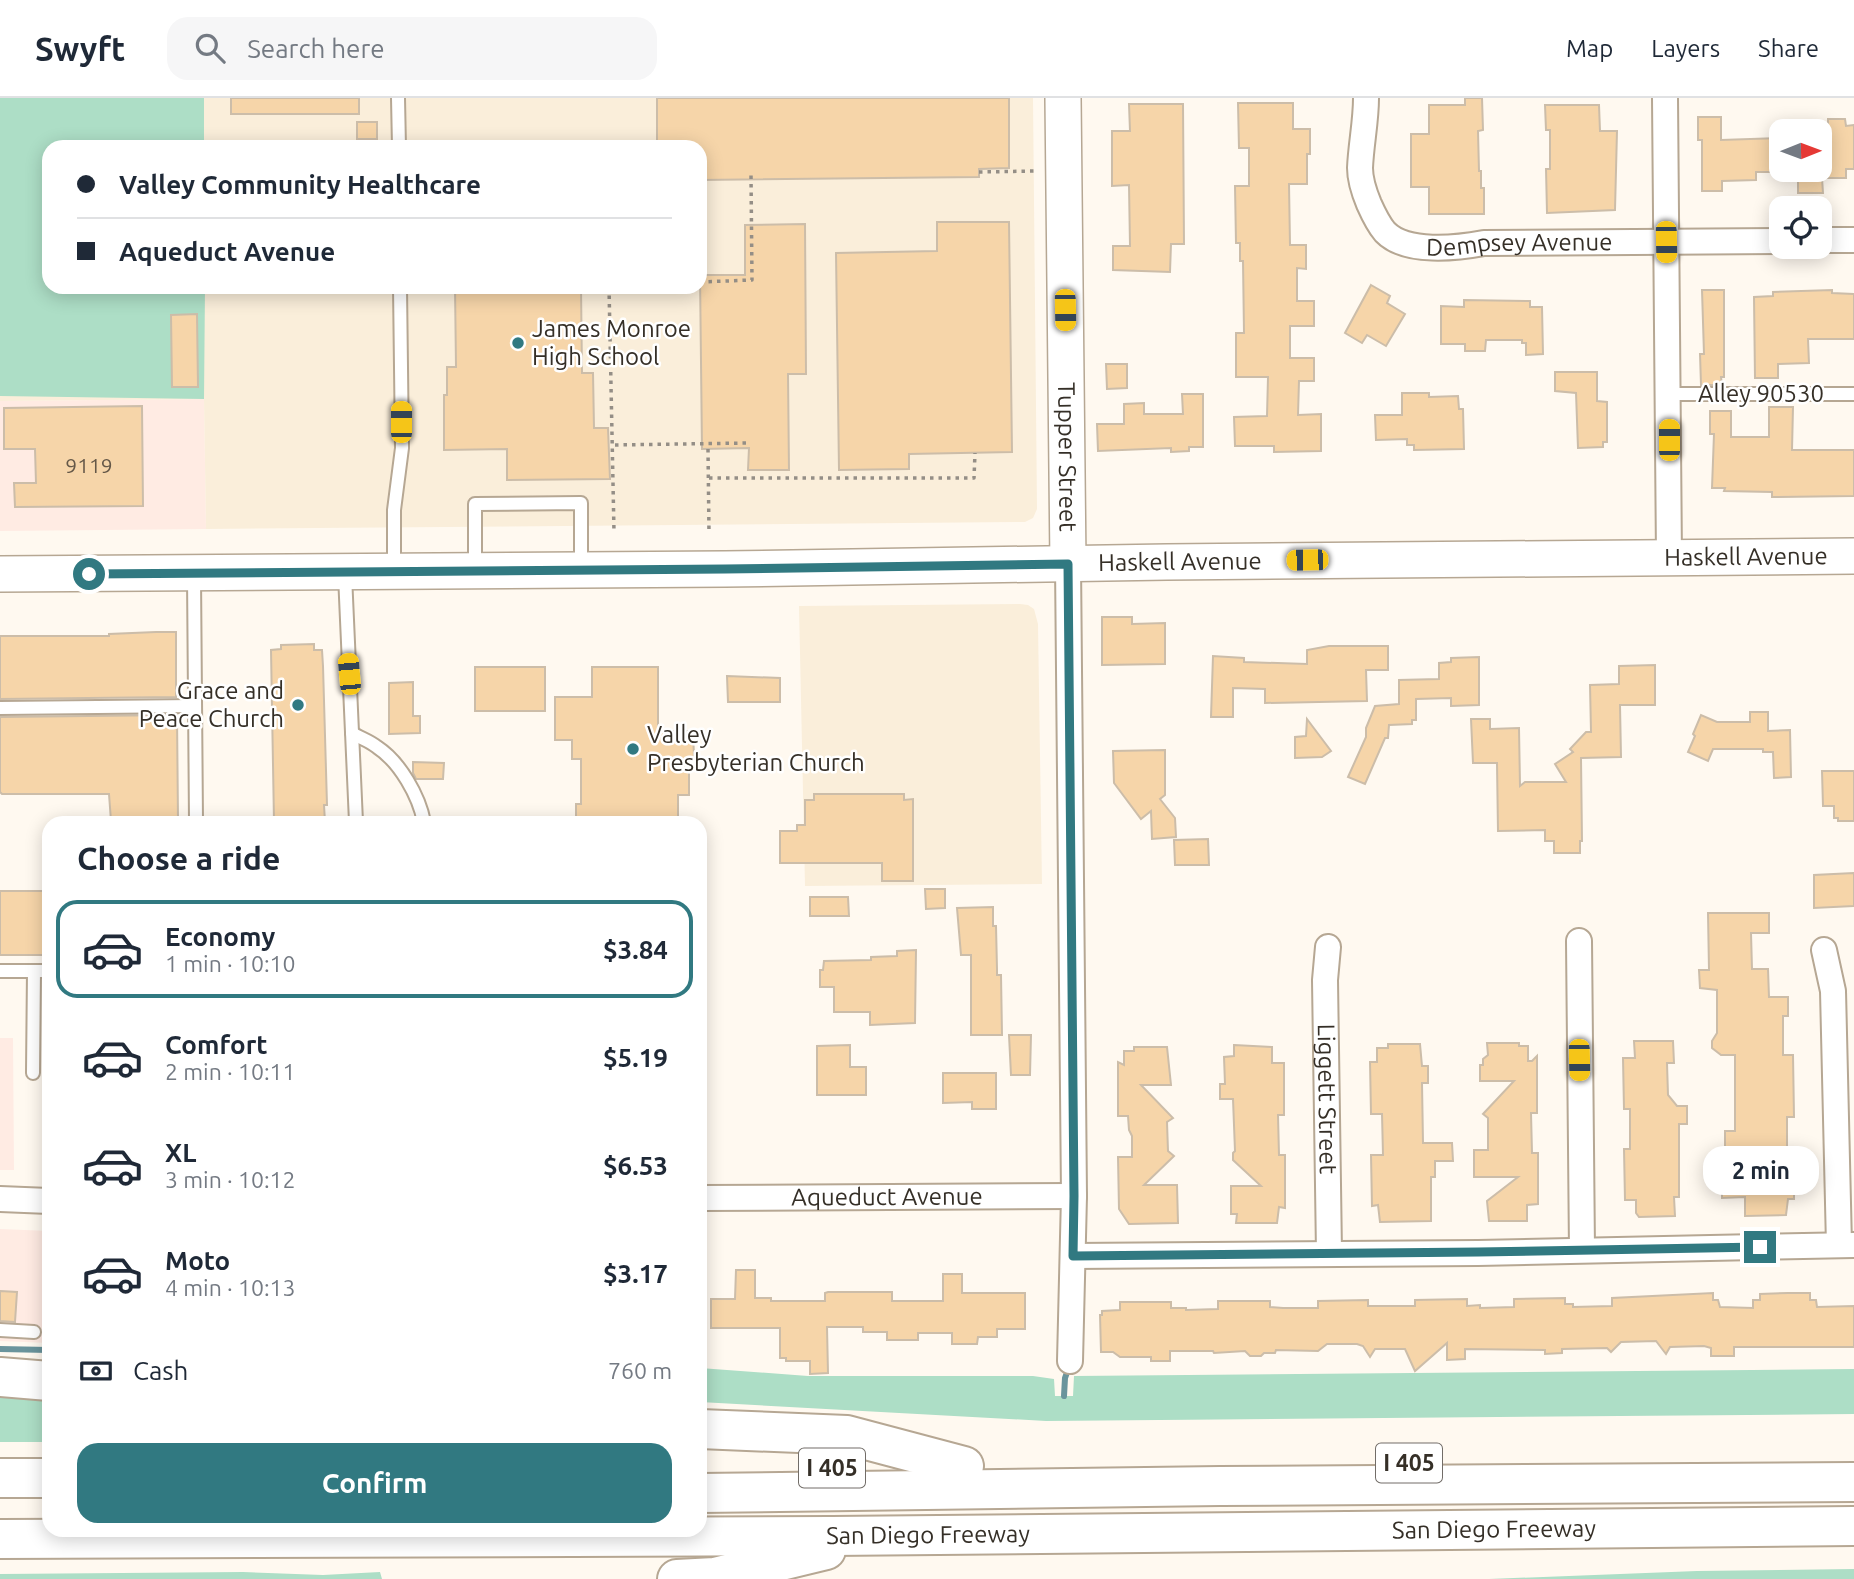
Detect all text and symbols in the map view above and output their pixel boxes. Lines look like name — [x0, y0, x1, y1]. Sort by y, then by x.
search box — [167, 17, 657, 80]
icon: search — [191, 29, 229, 67]
text: Swyft — [35, 30, 125, 67]
text: Search here — [247, 34, 385, 63]
text: Map — [1566, 35, 1613, 62]
text: Layers — [1651, 35, 1720, 62]
text: Share — [1758, 35, 1819, 62]
north arrow — [1769, 119, 1832, 182]
map controls — [1769, 119, 1832, 259]
text: Valley Community Healthcare — [119, 170, 481, 199]
button: locate — [1769, 196, 1832, 259]
car — [1656, 221, 1677, 263]
street label: Dempsey Avenue — [1426, 228, 1612, 261]
text: Aqueduct Avenue — [119, 237, 335, 266]
car — [1055, 289, 1076, 331]
place label: James Monroe High School — [532, 315, 691, 370]
marker: James Monroe High School — [510, 335, 526, 351]
street label: Alley 90530 — [1698, 380, 1824, 407]
street label: Tupper Street — [1053, 382, 1082, 532]
car — [391, 401, 412, 443]
car — [1659, 419, 1680, 461]
house number: 9119 — [65, 453, 113, 477]
street label: Haskell Avenue — [1664, 542, 1828, 571]
street label: Haskell Avenue — [1098, 547, 1262, 576]
car — [1286, 549, 1329, 571]
route start — [73, 558, 105, 590]
car — [337, 652, 362, 696]
place label: Grace and Peace Church — [139, 677, 284, 732]
marker: Grace and Peace Church — [290, 697, 306, 713]
place label: Valley Presbyterian Church — [647, 721, 865, 776]
marker: Valley Presbyterian Church — [625, 741, 641, 757]
text: Choose a ride — [77, 840, 280, 876]
icon: car — [81, 918, 144, 981]
text: Economy — [165, 922, 275, 951]
text: $3.84 — [603, 935, 668, 964]
text: 1 min · 10:10 — [165, 951, 296, 976]
street label: Liggett Street — [1313, 1023, 1342, 1175]
icon: car — [81, 1026, 144, 1089]
text: Comfort — [165, 1030, 268, 1059]
car — [1569, 1039, 1590, 1081]
text: $5.19 — [603, 1043, 668, 1072]
text: 2 min · 10:11 — [165, 1059, 296, 1084]
icon: car — [81, 1134, 144, 1197]
text: XL — [165, 1138, 196, 1167]
callout: 2 min — [1702, 1146, 1818, 1194]
text: $6.53 — [603, 1151, 668, 1180]
text: 2 min — [1732, 1158, 1790, 1183]
text: 3 min · 10:12 — [165, 1167, 296, 1192]
street label: Aqueduct Avenue — [791, 1182, 983, 1211]
route end — [1744, 1231, 1776, 1263]
icon: car — [81, 1242, 144, 1305]
text: Moto — [165, 1246, 230, 1275]
text: $3.17 — [603, 1259, 668, 1288]
text: 4 min · 10:13 — [165, 1275, 296, 1300]
icon: cash — [77, 1352, 115, 1390]
text: Cash — [133, 1356, 188, 1385]
text: 760 m — [608, 1358, 672, 1383]
button: Confirm — [77, 1443, 672, 1523]
road number: I 405 — [1376, 1444, 1442, 1482]
road number: I 405 — [799, 1448, 865, 1488]
street label: San Diego Freeway — [1392, 1515, 1596, 1544]
street label: San Diego Freeway — [826, 1520, 1030, 1549]

